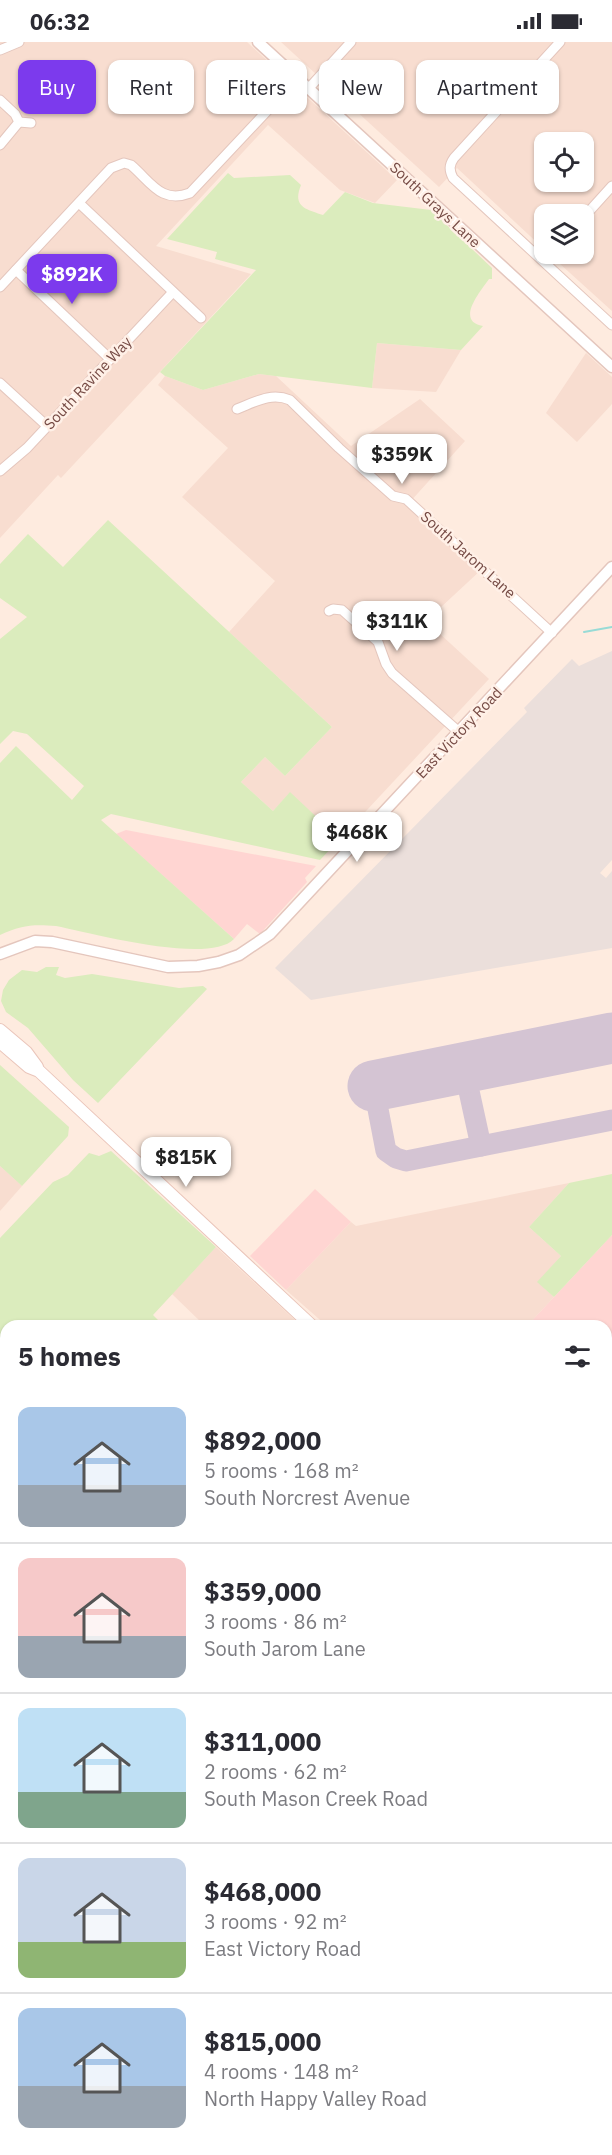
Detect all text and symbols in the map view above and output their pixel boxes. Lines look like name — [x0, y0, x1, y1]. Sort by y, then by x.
text: 06:32 — [30, 7, 90, 36]
chip: Buy — [18, 60, 96, 114]
chip: Rent — [108, 60, 194, 114]
chip: Filters — [206, 60, 307, 114]
chip: New — [319, 60, 404, 114]
chip: Apartment — [416, 60, 559, 114]
map controls — [534, 132, 594, 264]
button: locate — [534, 132, 594, 192]
street label: South Grays Lane — [386, 158, 485, 252]
button: layers — [534, 204, 594, 264]
pin: $892K — [30, 254, 114, 305]
text: $892K — [41, 260, 103, 287]
street label: South Ravine Way — [40, 332, 136, 433]
pin: $359K — [360, 434, 444, 485]
text: $359K — [371, 440, 433, 467]
street label: South Jarom Lane — [417, 507, 520, 602]
pin: $311K — [355, 601, 439, 652]
text: $311K — [366, 607, 428, 634]
street label: East Victory Road — [411, 683, 506, 782]
pin: $468K — [315, 812, 399, 863]
text: $468K — [326, 818, 388, 845]
pin: $815K — [144, 1137, 228, 1188]
text: $815K — [155, 1143, 217, 1170]
text: 5 homes — [18, 1339, 121, 1373]
icon: filters — [561, 1340, 594, 1373]
text: $892,000 — [204, 1423, 321, 1457]
icon: home — [66, 1431, 138, 1503]
text: 5 rooms · 168 m² — [204, 1457, 359, 1484]
text: South Norcrest Avenue — [204, 1484, 410, 1511]
text: $359,000 — [204, 1574, 321, 1608]
icon: home — [66, 1582, 138, 1654]
text: 3 rooms · 86 m² — [204, 1608, 347, 1635]
text: South Jarom Lane — [204, 1635, 366, 1662]
text: $311,000 — [204, 1724, 321, 1758]
icon: home — [66, 1732, 138, 1804]
text: 2 rooms · 62 m² — [204, 1758, 347, 1785]
text: South Mason Creek Road — [204, 1785, 428, 1812]
text: $468,000 — [204, 1874, 321, 1908]
icon: home — [66, 1882, 138, 1954]
text: 3 rooms · 92 m² — [204, 1908, 347, 1935]
text: East Victory Road — [204, 1935, 361, 1962]
text: $815,000 — [204, 2024, 321, 2058]
icon: home — [66, 2032, 138, 2104]
text: 4 rooms · 148 m² — [204, 2058, 359, 2085]
text: North Happy Valley Road — [204, 2085, 427, 2112]

